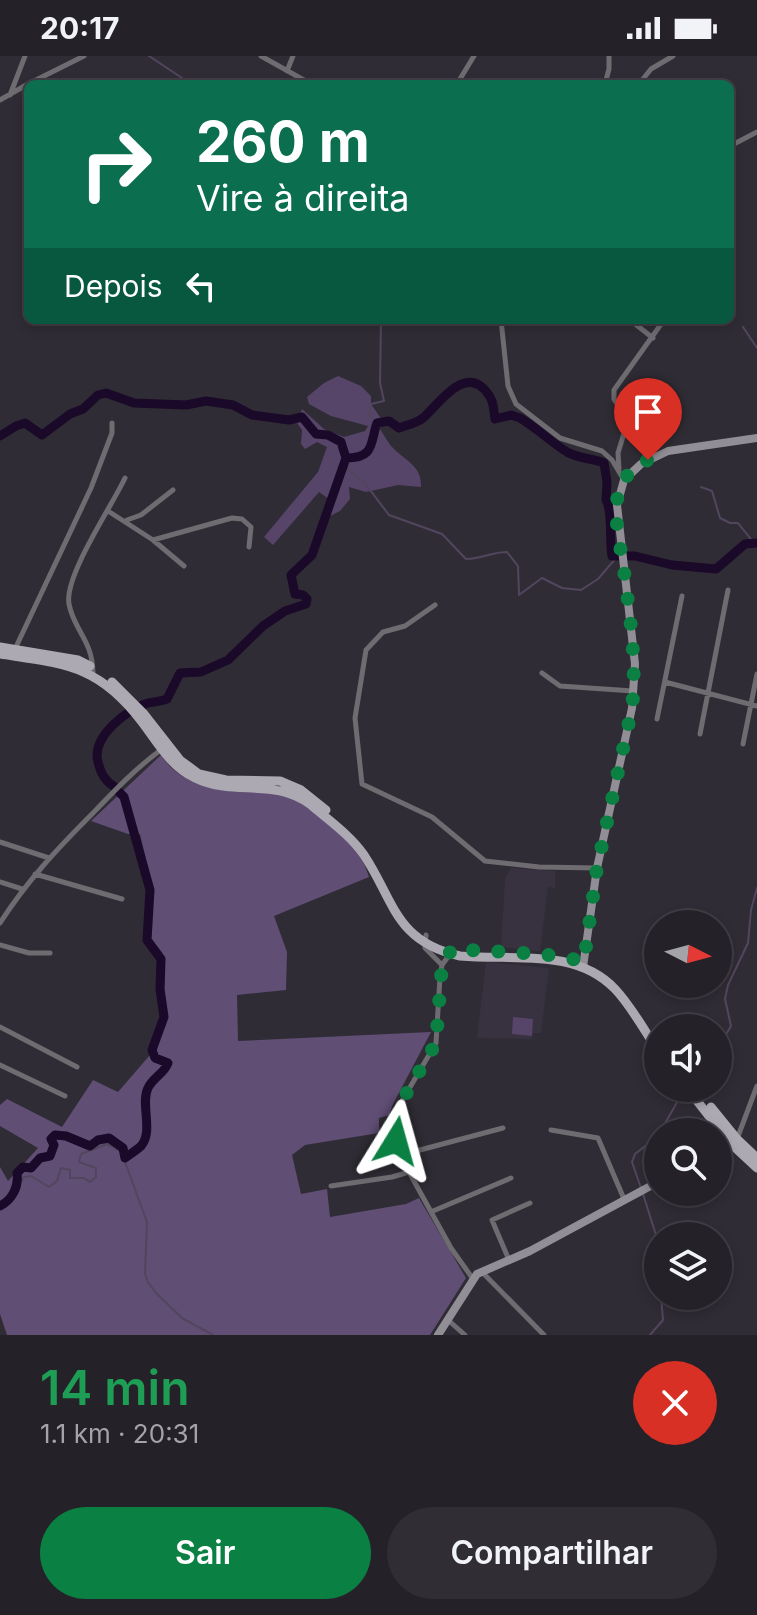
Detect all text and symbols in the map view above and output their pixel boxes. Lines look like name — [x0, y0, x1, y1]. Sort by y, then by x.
text: 20:17 — [40, 10, 120, 46]
text: 260 m — [196, 108, 370, 176]
icon: right — [64, 112, 168, 216]
text: Vire à direita — [196, 176, 410, 220]
icon: left — [179, 264, 223, 308]
text: Depois — [64, 268, 163, 304]
pin — [614, 378, 682, 460]
icon: arrive — [626, 390, 670, 434]
north arrow — [644, 910, 732, 998]
map controls — [644, 910, 732, 1310]
button: sound — [644, 1014, 732, 1102]
position arrow — [354, 1099, 438, 1183]
button: search — [644, 1118, 732, 1206]
button: layers — [644, 1222, 732, 1310]
text: 14 min — [40, 1358, 190, 1417]
button: close — [633, 1361, 717, 1445]
text: 1.1 km · 20:31 — [40, 1418, 199, 1449]
button: Sair — [40, 1507, 371, 1599]
button: Compartilhar — [387, 1507, 717, 1599]

